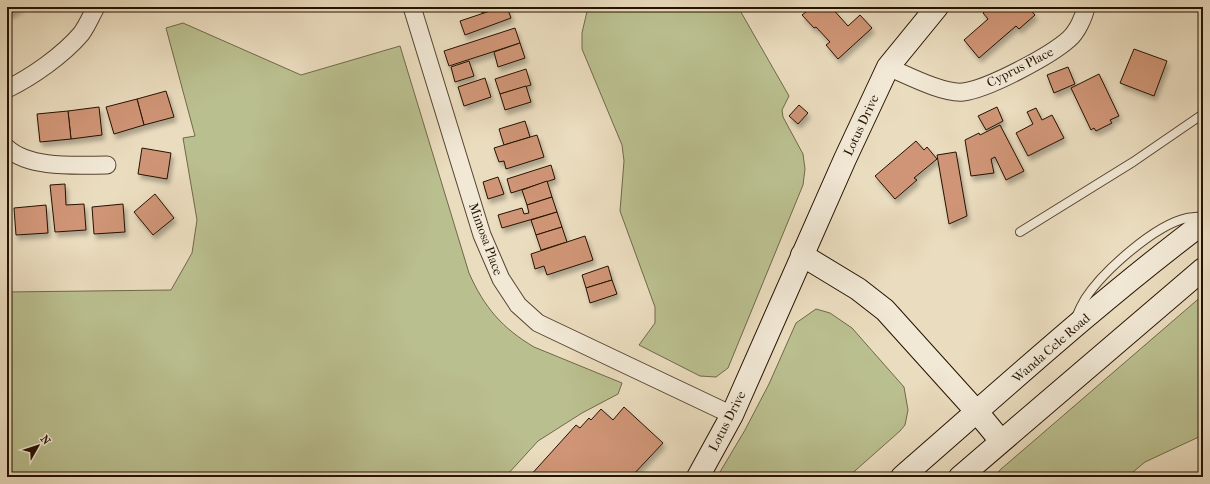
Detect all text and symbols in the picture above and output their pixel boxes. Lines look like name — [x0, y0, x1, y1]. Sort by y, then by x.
street label: Cyprus Place — [984, 44, 1056, 90]
street label: Lotus Drive — [840, 92, 882, 158]
street label: Mimosa Place — [466, 201, 506, 278]
street label: Wanda Cele Road — [1008, 310, 1094, 386]
street label: Lotus Drive — [705, 388, 749, 454]
north arrow — [18, 426, 58, 466]
text: N — [38, 433, 53, 448]

